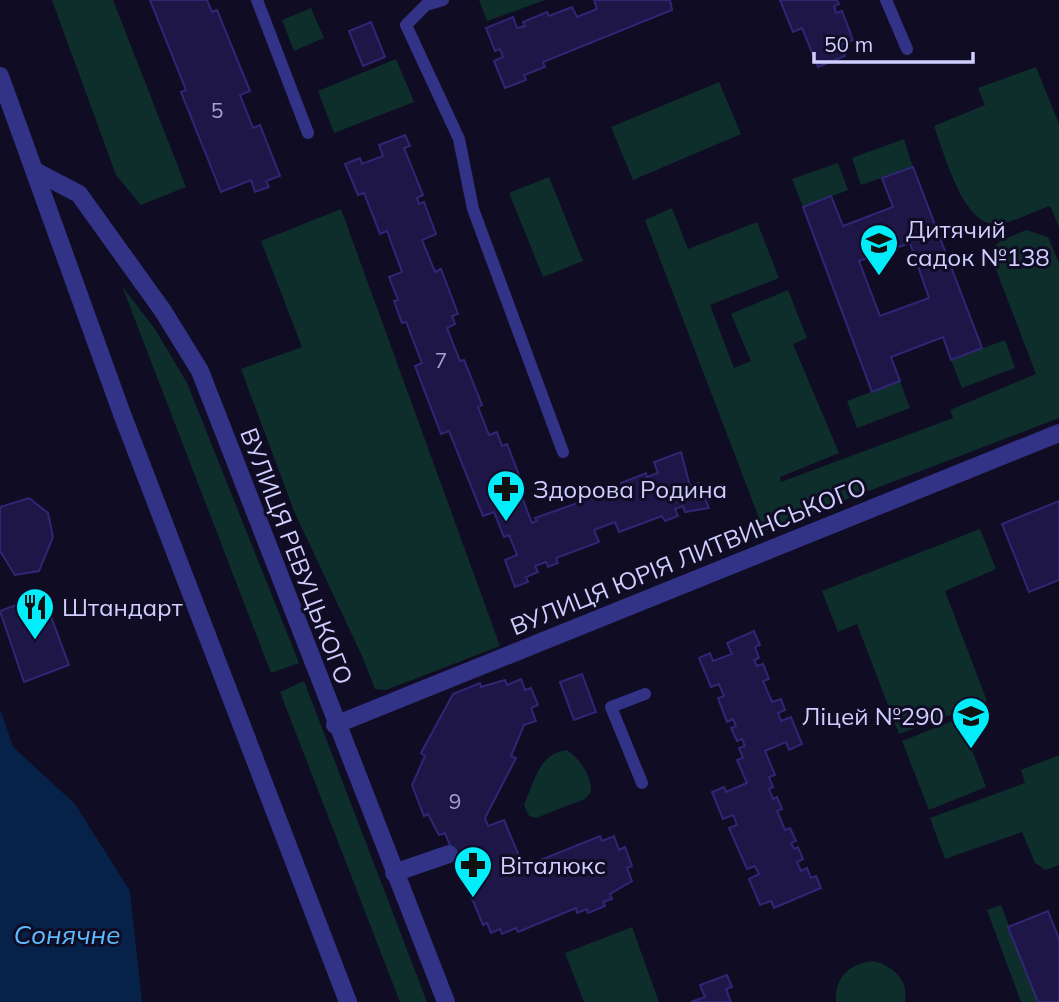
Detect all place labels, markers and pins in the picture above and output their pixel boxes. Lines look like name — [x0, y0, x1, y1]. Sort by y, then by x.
place label: Дитячий садок №138 — [906, 214, 1050, 272]
school or university icon: Дитячий садок №138 — [858, 222, 900, 277]
pharmacy icon: Здорова Родина — [485, 468, 527, 523]
place label: Здорова Родина — [533, 474, 727, 504]
restaurant icon: Штандарт — [14, 586, 56, 641]
place label: Штандарт — [62, 592, 183, 622]
school or university icon: Ліцей №290 — [950, 695, 992, 750]
place label: Ліцей №290 — [802, 701, 944, 731]
pharmacy icon: Віталюкс — [452, 844, 494, 899]
place label: Віталюкс — [500, 850, 606, 880]

